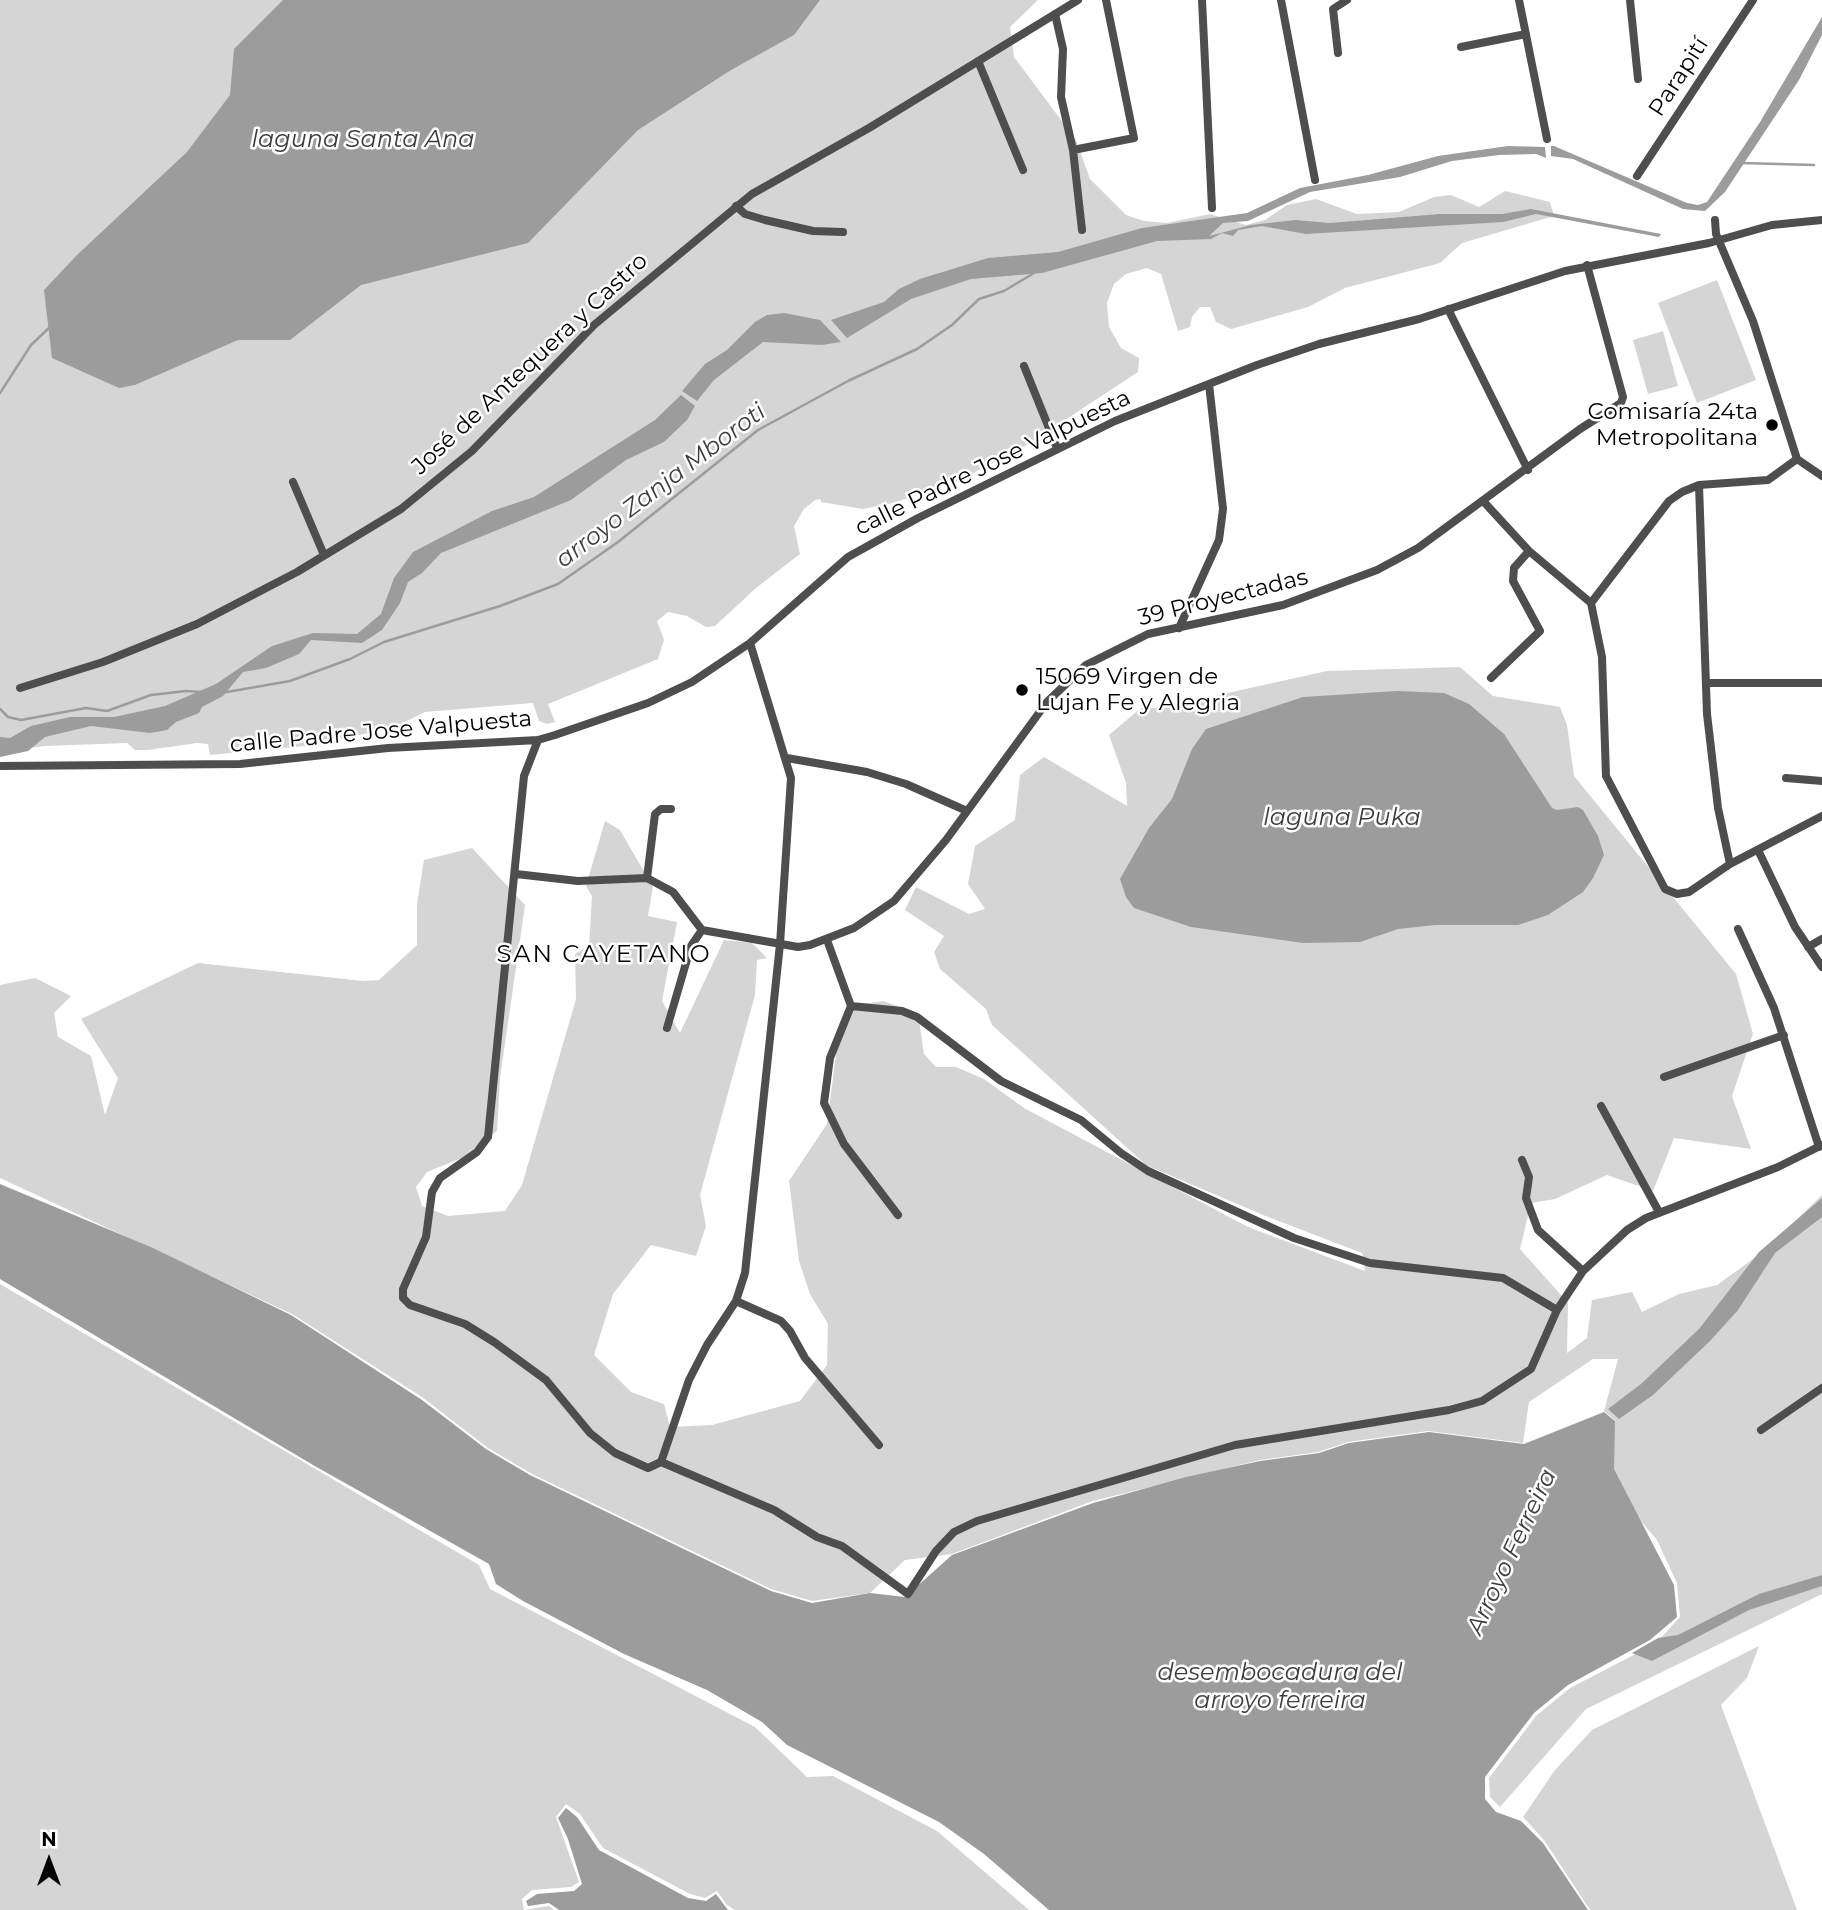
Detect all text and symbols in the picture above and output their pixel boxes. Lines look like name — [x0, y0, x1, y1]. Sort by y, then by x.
street label: Parapití — [1643, 32, 1715, 122]
water label: laguna Santa Ana — [252, 126, 474, 154]
street label: José de Antequera y Castro — [406, 247, 654, 481]
street label: calle Padre Jose Valpuesta — [851, 384, 1135, 542]
water label: arroyo Zanja Mboroti — [550, 398, 772, 574]
place label: Comisaría 24ta Metropolitana — [1587, 398, 1758, 452]
marker: Comisaría 24ta Metropolitana — [1764, 417, 1780, 433]
street label: 39 Proyectadas — [1135, 564, 1311, 632]
place label: 15069 Virgen de Lujan Fe y Alegria — [1036, 663, 1240, 717]
marker: 15069 Virgen de Lujan Fe y Alegria — [1014, 682, 1030, 698]
street label: calle Padre Jose Valpuesta — [229, 705, 533, 759]
water label: laguna Puka — [1263, 804, 1421, 832]
district label: SAN CAYETANO — [498, 941, 710, 969]
water label: Arroyo Ferreira — [1461, 1465, 1563, 1639]
water label: desembocadura del arroyo ferreira — [1158, 1659, 1402, 1715]
north arrow — [14, 1826, 84, 1896]
text: N — [41, 1828, 57, 1851]

